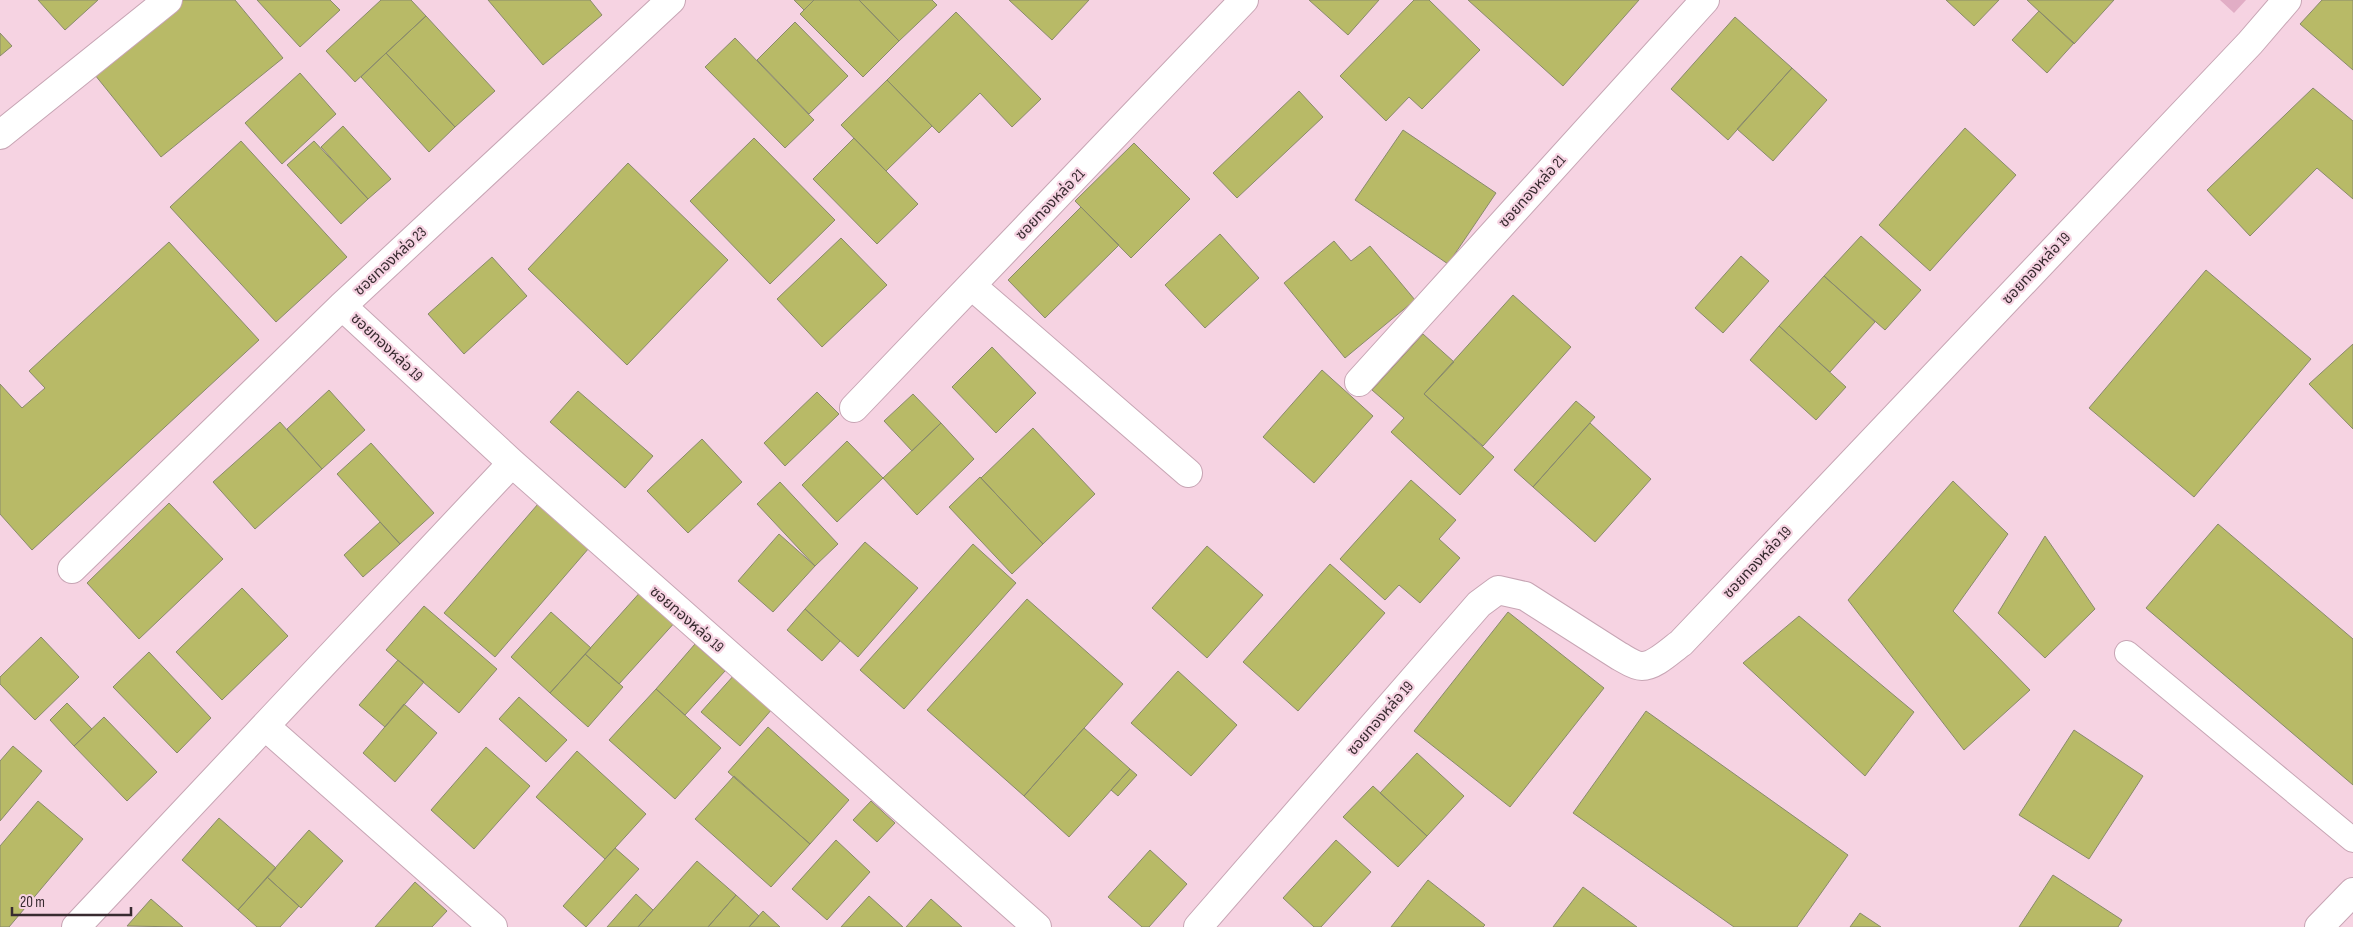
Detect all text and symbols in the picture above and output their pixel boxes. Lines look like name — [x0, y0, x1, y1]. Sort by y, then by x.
street label: ซอยทองหล่อ 21 — [1495, 150, 1571, 232]
street label: ซอยทองหล่อ 21 — [1012, 164, 1089, 244]
street label: ซอยทองหล่อ 23 — [350, 223, 431, 300]
street label: ซอยทองหล่อ 19 — [1998, 228, 2075, 308]
street label: ซอยทองหล่อ 19 — [347, 309, 427, 386]
street label: ซอยทองหล่อ 19 — [1719, 522, 1796, 602]
street label: ซอยทองหล่อ 19 — [646, 582, 728, 657]
street label: ซอยทองหล่อ 19 — [1343, 677, 1418, 759]
scale bar — [12, 884, 131, 916]
text: 20 m — [20, 893, 45, 912]

